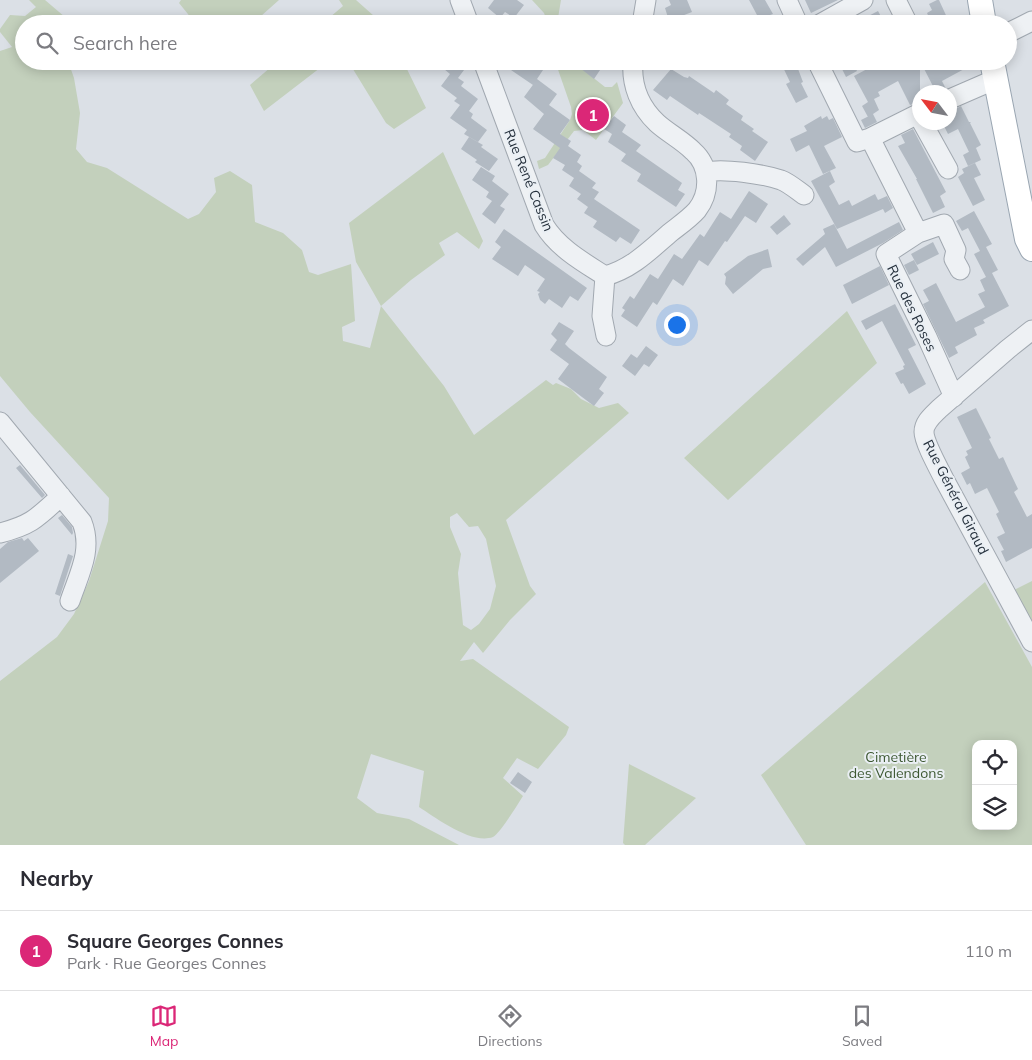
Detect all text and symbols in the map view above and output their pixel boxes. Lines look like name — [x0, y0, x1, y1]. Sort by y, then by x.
search box — [15, 15, 1017, 70]
icon: search — [33, 29, 61, 57]
text: Search here — [73, 31, 177, 55]
north arrow — [912, 85, 957, 130]
pin: 1 — [577, 96, 609, 134]
street label: Rue René Cassin — [500, 126, 558, 234]
street label: Rue des Roses — [883, 262, 941, 355]
your location — [664, 312, 690, 338]
street label: Rue Général Giraud — [919, 437, 993, 557]
map controls — [972, 740, 1017, 830]
button: locate — [972, 740, 1017, 785]
park label: Cimetière des Valendons — [849, 748, 943, 782]
button: layers — [972, 785, 1017, 830]
text: Nearby — [20, 865, 93, 891]
text: Square Georges Connes — [67, 929, 284, 953]
text: 1 — [31, 941, 41, 961]
text: 110 m — [965, 941, 1012, 961]
text: Park · Rue Georges Connes — [67, 953, 267, 973]
tab: Map — [150, 1002, 178, 1050]
tab: Directions — [478, 1002, 543, 1050]
tab: Saved — [842, 1002, 882, 1050]

